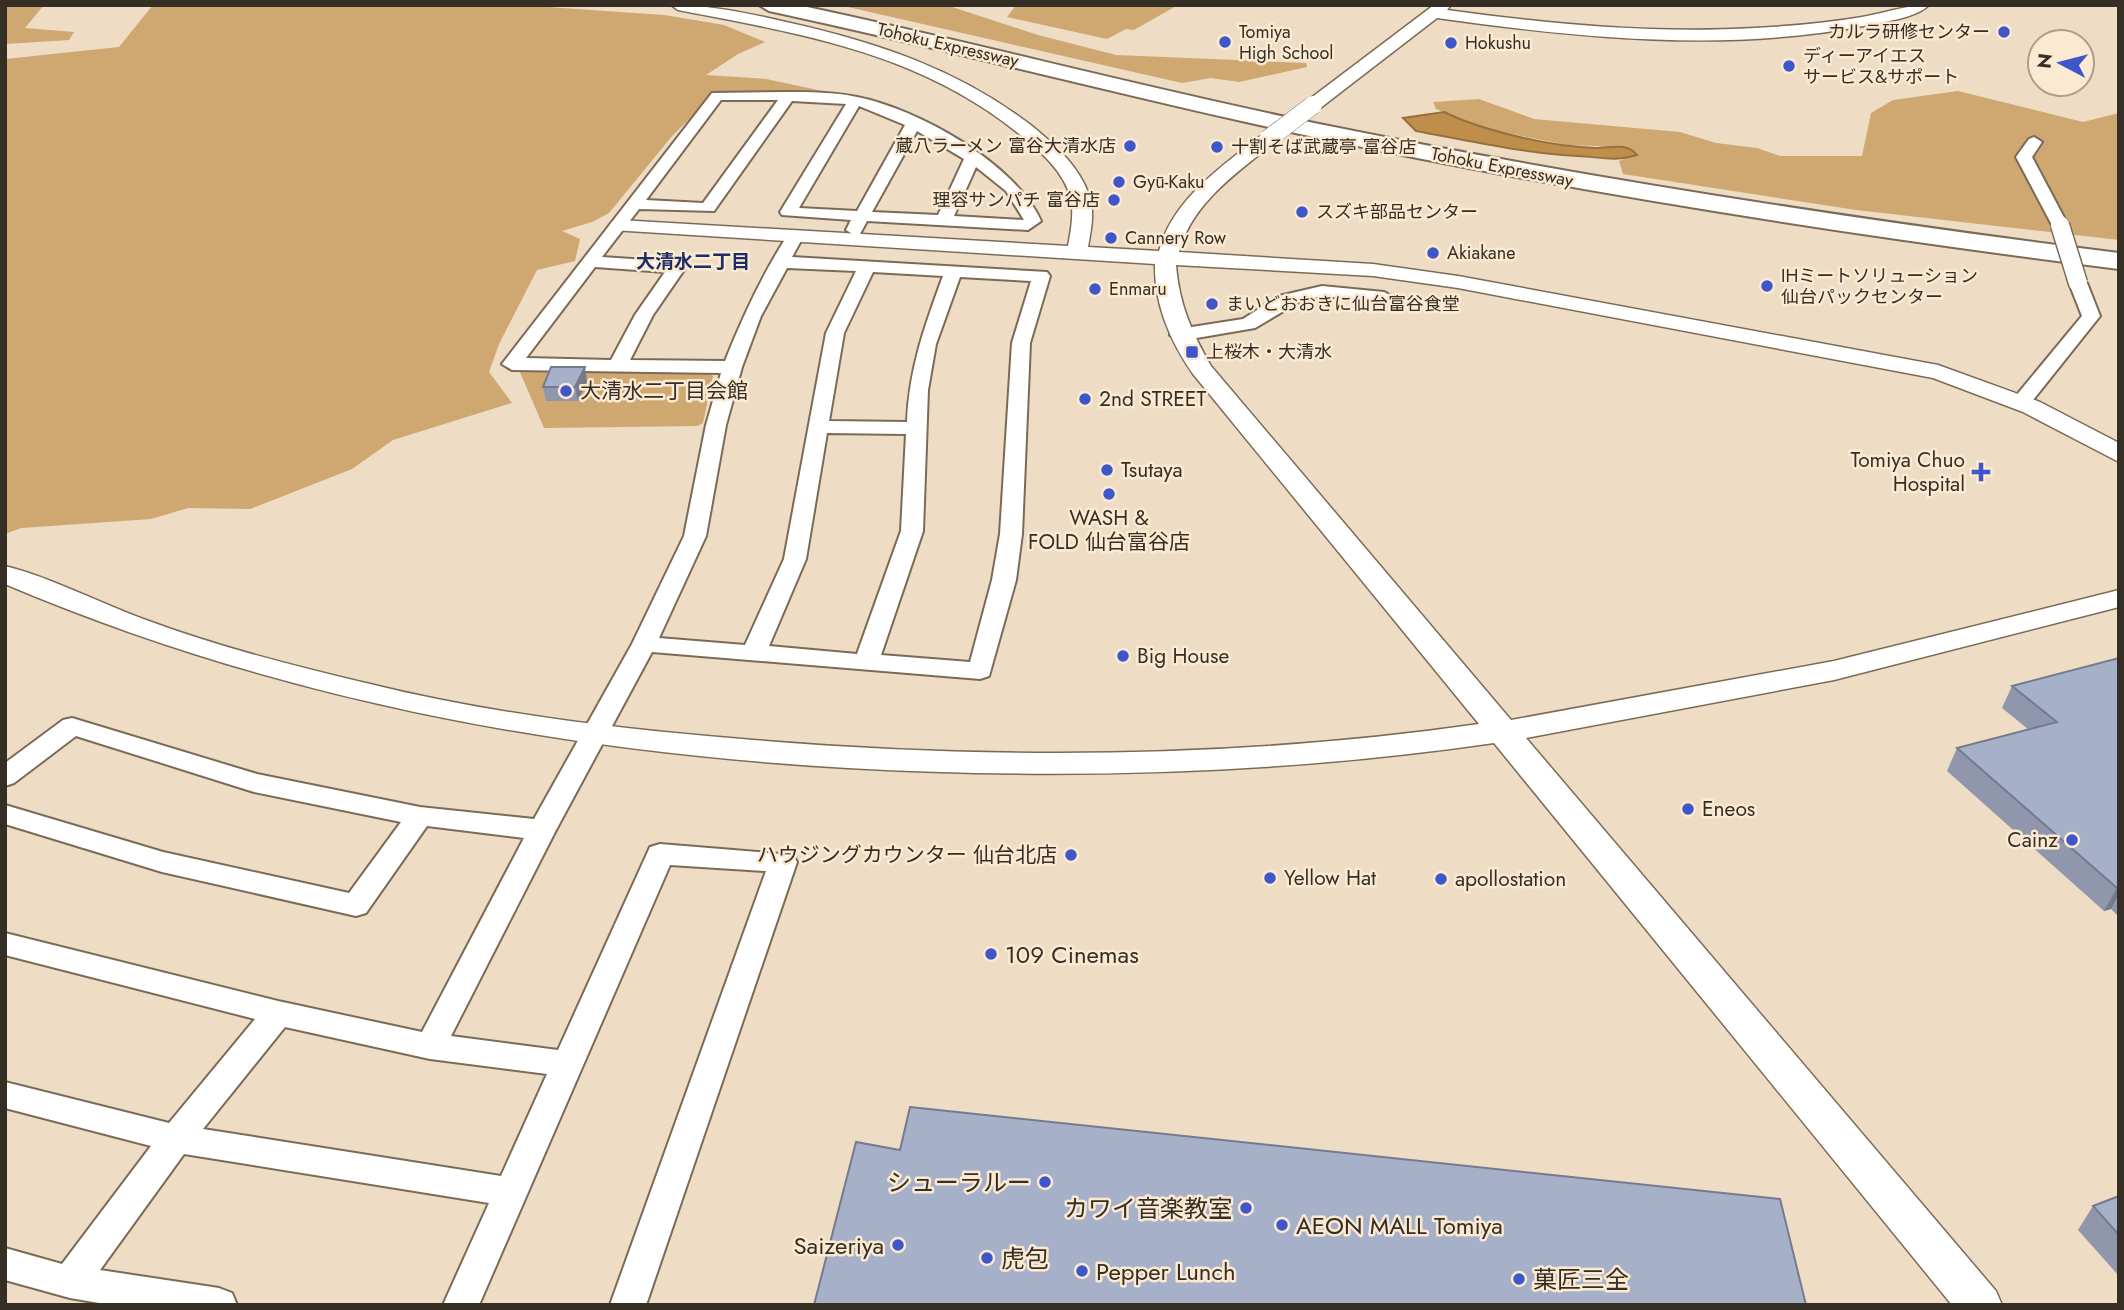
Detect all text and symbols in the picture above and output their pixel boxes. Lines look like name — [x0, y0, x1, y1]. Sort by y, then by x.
street label: Tohoku Expressway — [875, 16, 1021, 74]
place label: Tomiya High School — [1239, 19, 1333, 66]
place label: カルラ研修センター — [1828, 19, 1990, 45]
marker: カルラ研修センター — [1996, 24, 2012, 40]
north arrow — [2026, 28, 2096, 98]
place label: Hokushu — [1465, 30, 1531, 56]
marker: Tomiya High School — [1217, 34, 1233, 50]
marker: Hokushu — [1443, 35, 1459, 51]
place label: ディーアイエス サービス&サポート — [1803, 43, 1959, 90]
text: N — [2030, 52, 2059, 70]
marker: ディーアイエス サービス&サポート — [1781, 58, 1797, 74]
place label: 蔵八ラーメン 富谷大清水店 — [895, 133, 1116, 159]
place label: 十割そば武蔵亭 富谷店 — [1231, 134, 1416, 160]
marker: 蔵八ラーメン 富谷大清水店 — [1122, 138, 1138, 154]
marker: 十割そば武蔵亭 富谷店 — [1209, 139, 1225, 155]
street label: Tohoku Expressway — [1429, 140, 1575, 194]
place label: Gyū-Kaku — [1133, 169, 1204, 195]
marker: Gyū-Kaku — [1111, 174, 1127, 190]
place label: 理容サンパチ 富谷店 — [933, 187, 1100, 213]
marker: 理容サンパチ 富谷店 — [1106, 192, 1122, 208]
place label: スズキ部品センター — [1316, 199, 1478, 225]
marker: スズキ部品センター — [1294, 204, 1310, 220]
place label: Cannery Row — [1125, 225, 1227, 251]
marker: Cannery Row — [1103, 230, 1119, 246]
place label: Akiakane — [1447, 240, 1515, 266]
marker: Akiakane — [1425, 245, 1441, 261]
district label: 大清水二丁目 — [636, 248, 750, 275]
place label: IHミートソリューション 仙台パックセンター — [1781, 263, 1978, 310]
place label: Enmaru — [1109, 276, 1167, 302]
marker: IHミートソリューション 仙台パックセンター — [1759, 278, 1775, 294]
marker: Enmaru — [1087, 281, 1103, 297]
place label: まいどおおきに仙台富谷食堂 — [1226, 291, 1460, 317]
marker: まいどおおきに仙台富谷食堂 — [1204, 296, 1220, 312]
place label: 上桜木・大清水 — [1206, 339, 1332, 365]
marker: 上桜木・大清水 — [1184, 344, 1200, 360]
place label: 大清水二丁目会館 — [580, 376, 748, 406]
marker: 大清水二丁目会館 — [558, 383, 574, 399]
place label: 2nd STREET — [1099, 384, 1206, 414]
marker: 2nd STREET — [1077, 391, 1093, 407]
place label: Tomiya Chuo Hospital — [1850, 445, 1965, 499]
place label: Tsutaya — [1121, 455, 1183, 485]
marker: Tsutaya — [1099, 462, 1115, 478]
marker: Tomiya Chuo Hospital — [1971, 462, 1991, 482]
marker: WASH & FOLD 仙台富谷店 — [1101, 486, 1117, 502]
place label: WASH & FOLD 仙台富谷店 — [1028, 503, 1190, 557]
place label: Big House — [1137, 641, 1229, 671]
marker: Big House — [1115, 648, 1131, 664]
place label: Eneos — [1702, 794, 1755, 824]
marker: Eneos — [1680, 801, 1696, 817]
place label: Cainz — [2007, 825, 2058, 855]
marker: Cainz — [2064, 832, 2080, 848]
place label: ハウジングカウンター 仙台北店 — [757, 840, 1057, 870]
marker: ハウジングカウンター 仙台北店 — [1063, 847, 1079, 863]
place label: Yellow Hat — [1284, 863, 1376, 893]
place label: apollostation — [1455, 864, 1566, 894]
marker: Yellow Hat — [1262, 870, 1278, 886]
marker: apollostation — [1433, 871, 1449, 887]
place label: 109 Cinemas — [1005, 937, 1139, 972]
marker: 109 Cinemas — [983, 946, 999, 962]
place label: シューラルー — [887, 1165, 1031, 1200]
marker: シューラルー — [1037, 1174, 1053, 1190]
place label: カワイ音楽教室 — [1064, 1191, 1232, 1226]
marker: カワイ音楽教室 — [1238, 1200, 1254, 1216]
place label: AEON MALL Tomiya — [1296, 1208, 1503, 1243]
marker: AEON MALL Tomiya — [1274, 1217, 1290, 1233]
place label: Saizeriya — [793, 1228, 884, 1263]
marker: Saizeriya — [890, 1237, 906, 1253]
place label: 虎包 — [1001, 1241, 1049, 1276]
marker: 虎包 — [979, 1250, 995, 1266]
place label: Pepper Lunch — [1096, 1254, 1236, 1289]
place label: 菓匠三全 — [1533, 1262, 1629, 1297]
marker: Pepper Lunch — [1074, 1263, 1090, 1279]
marker: 菓匠三全 — [1511, 1271, 1527, 1287]

